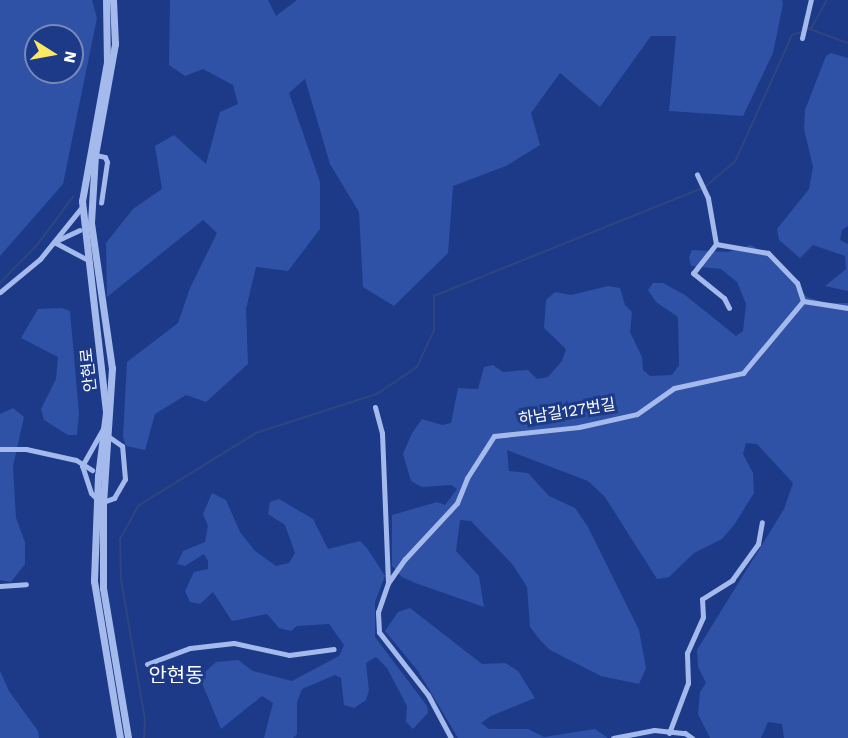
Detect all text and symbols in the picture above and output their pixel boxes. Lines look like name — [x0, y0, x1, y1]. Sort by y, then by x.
north arrow — [24, 24, 84, 84]
text: N — [60, 50, 81, 65]
street label: 안현로 — [77, 347, 101, 393]
street label: 하남길127번길 — [517, 395, 617, 429]
district label: 안현동 — [148, 663, 204, 687]

